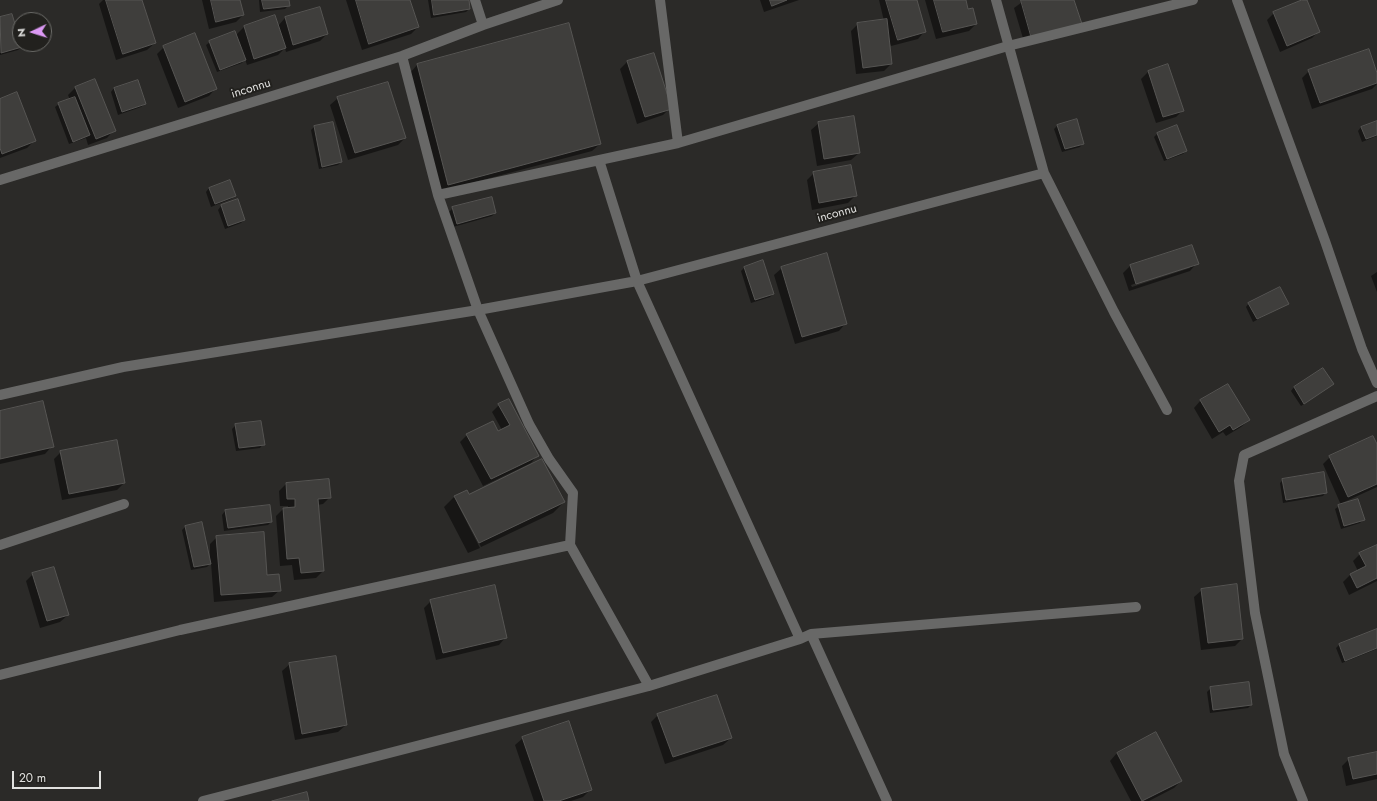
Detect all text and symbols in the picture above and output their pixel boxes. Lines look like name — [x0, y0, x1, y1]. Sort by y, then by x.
north arrow — [12, 12, 52, 52]
text: N — [13, 28, 29, 38]
street label: inconnu — [229, 76, 273, 102]
street label: inconnu — [816, 202, 858, 226]
scale bar — [14, 763, 103, 789]
text: 20 m — [19, 769, 46, 787]

